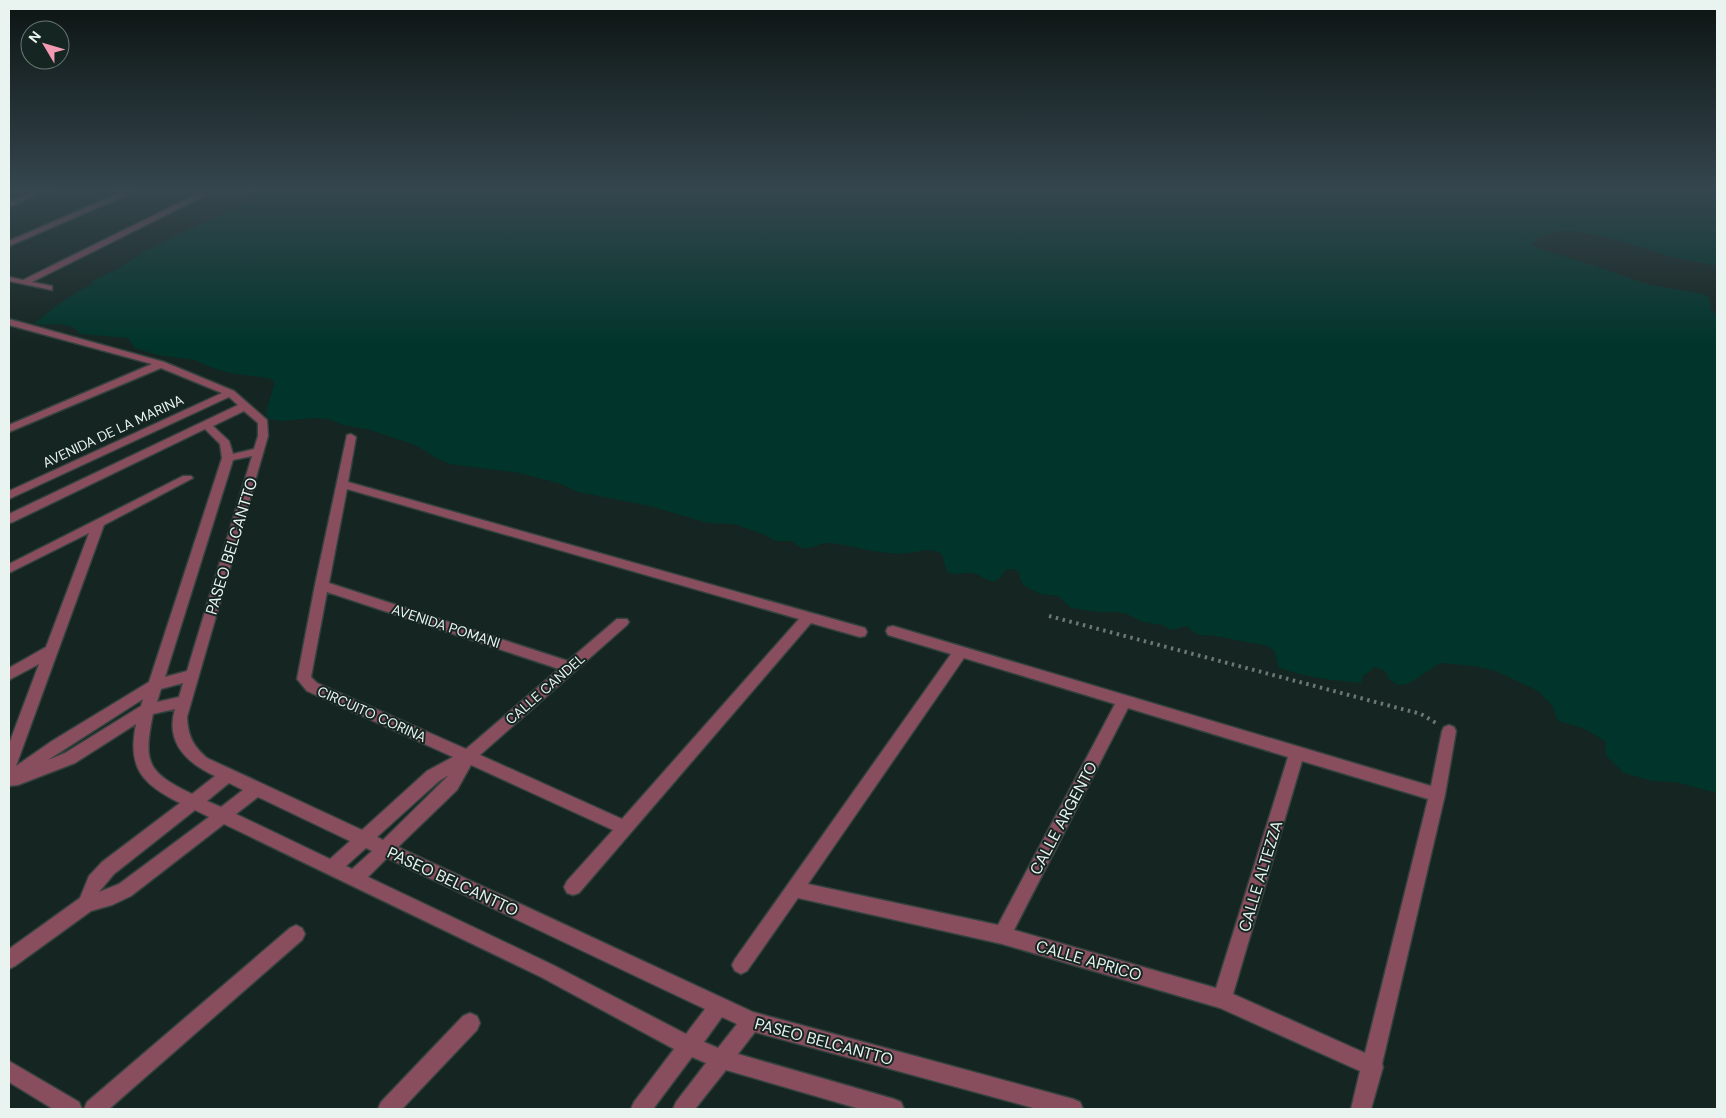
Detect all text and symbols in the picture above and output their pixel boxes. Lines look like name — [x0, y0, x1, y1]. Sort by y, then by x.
north arrow — [20, 20, 70, 70]
text: N — [25, 27, 45, 47]
street label: AVENIDA DE LA MARINA — [40, 390, 186, 472]
street label: PASEO BELCANTTO — [201, 475, 262, 617]
street label: AVENIDA POMANI — [389, 600, 503, 652]
street label: CALLE CANDEL — [502, 650, 588, 728]
street label: CIRCUITO CORINA — [315, 682, 429, 746]
street label: CALLE ARGENTO — [1025, 758, 1102, 878]
street label: CALLE ALTEZZA — [1234, 818, 1287, 934]
street label: PASEO BELCANTTO — [384, 842, 522, 921]
street label: CALLE APRICO — [1034, 935, 1144, 986]
street label: PASEO BELCANTTO — [752, 1013, 895, 1070]

